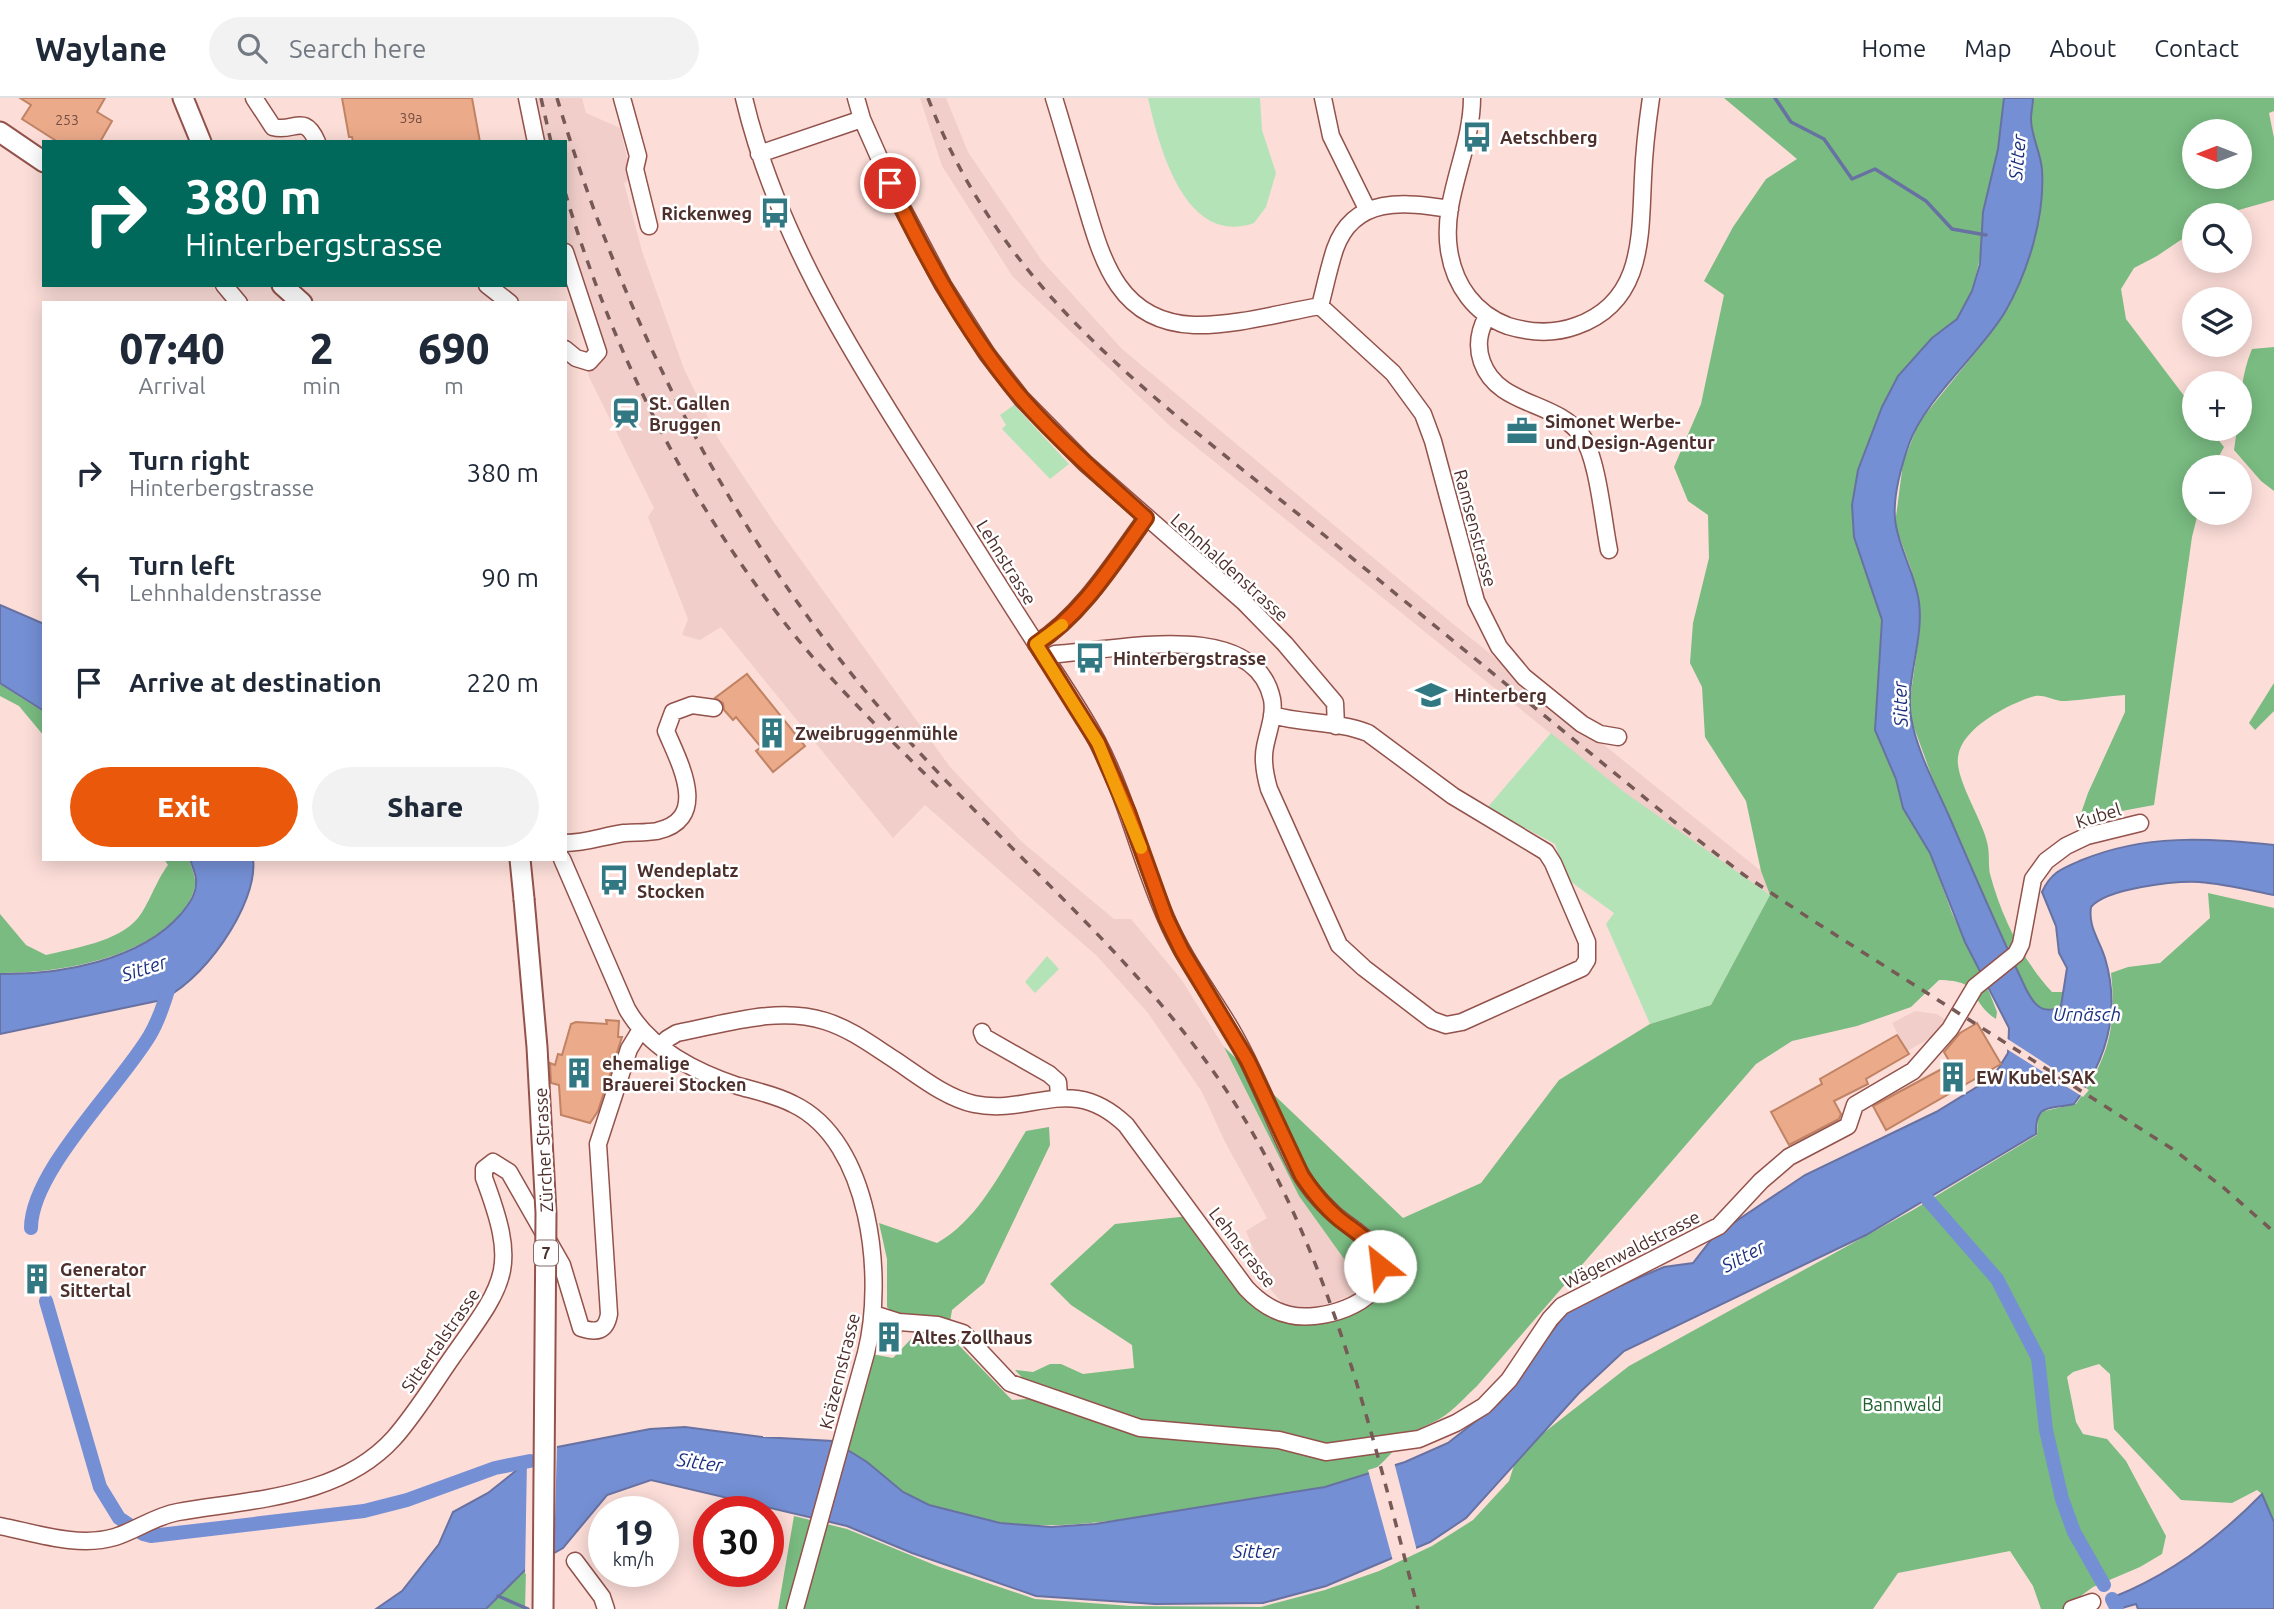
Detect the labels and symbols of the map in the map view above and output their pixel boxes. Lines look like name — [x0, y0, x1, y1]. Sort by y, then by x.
house number: 39a — [400, 110, 423, 126]
house number: 253 — [55, 112, 79, 128]
north arrow — [2182, 119, 2252, 189]
bus stop icon: Aetschberg — [1460, 120, 1494, 154]
place label: Aetschberg — [1500, 127, 1598, 147]
water label: Sitter — [2004, 132, 2030, 182]
pin — [860, 153, 920, 213]
bus stop icon: Rickenweg — [758, 196, 792, 230]
place label: Rickenweg — [661, 203, 752, 223]
place label: St. Gallen Bruggen — [649, 393, 730, 434]
station icon: St. Gallen Bruggen — [609, 396, 643, 430]
place label: Simonet Werbe- und Design-Agentur — [1545, 411, 1715, 452]
office icon: Simonet Werbe- und Design-Agentur — [1505, 414, 1539, 448]
street label: Ramsenstrasse — [1451, 467, 1501, 589]
street label: Lehnhaldenstrasse — [1167, 509, 1293, 625]
street label: Lehnstrasse — [973, 516, 1041, 608]
bus stop icon: Hinterbergstrasse — [1073, 641, 1107, 675]
place label: Hinterbergstrasse — [1113, 648, 1267, 668]
school or university icon: Hinterberg — [1414, 678, 1448, 712]
water label: Sitter — [1888, 680, 1912, 728]
place label: Hinterberg — [1454, 685, 1547, 705]
building icon: Zweibruggenmühle — [755, 716, 789, 750]
place label: Zweibruggenmühle — [795, 723, 958, 743]
street label: Kubel — [2073, 799, 2123, 831]
place label: Wendeplatz Stocken — [637, 860, 738, 901]
bus stop icon: Wendeplatz Stocken — [597, 863, 631, 897]
water label: Sitter — [118, 950, 170, 986]
water label: Urnäsch — [2053, 1003, 2121, 1025]
place label: ehemalige Brauerei Stocken — [602, 1053, 747, 1094]
building icon: ehemalige Brauerei Stocken — [562, 1056, 596, 1090]
building icon: EW Kubel SAK — [1936, 1060, 1970, 1094]
place label: EW Kubel SAK — [1976, 1067, 2096, 1087]
street label: Zürcher Strasse — [530, 1087, 556, 1213]
street label: Lehnstrasse — [1206, 1203, 1280, 1291]
street label: Wägenwaldstrasse — [1559, 1206, 1703, 1292]
position arrow — [1343, 1229, 1417, 1303]
water label: Sitter — [1717, 1235, 1769, 1277]
road number: 7 — [534, 1240, 558, 1266]
place label: Generator Sittertal — [60, 1259, 147, 1300]
building icon: Generator Sittertal — [20, 1262, 54, 1296]
street label: Sittertalstrasse — [397, 1284, 483, 1396]
street label: Kräzernstrasse — [815, 1311, 863, 1431]
building icon: Altes Zollhaus — [872, 1320, 906, 1354]
place label: Altes Zollhaus — [912, 1327, 1032, 1347]
park label: Bannwald — [1862, 1394, 1942, 1414]
water label: Sitter — [675, 1448, 725, 1476]
speed limit sign: 30 — [693, 1496, 784, 1587]
water label: Sitter — [1232, 1540, 1280, 1562]

